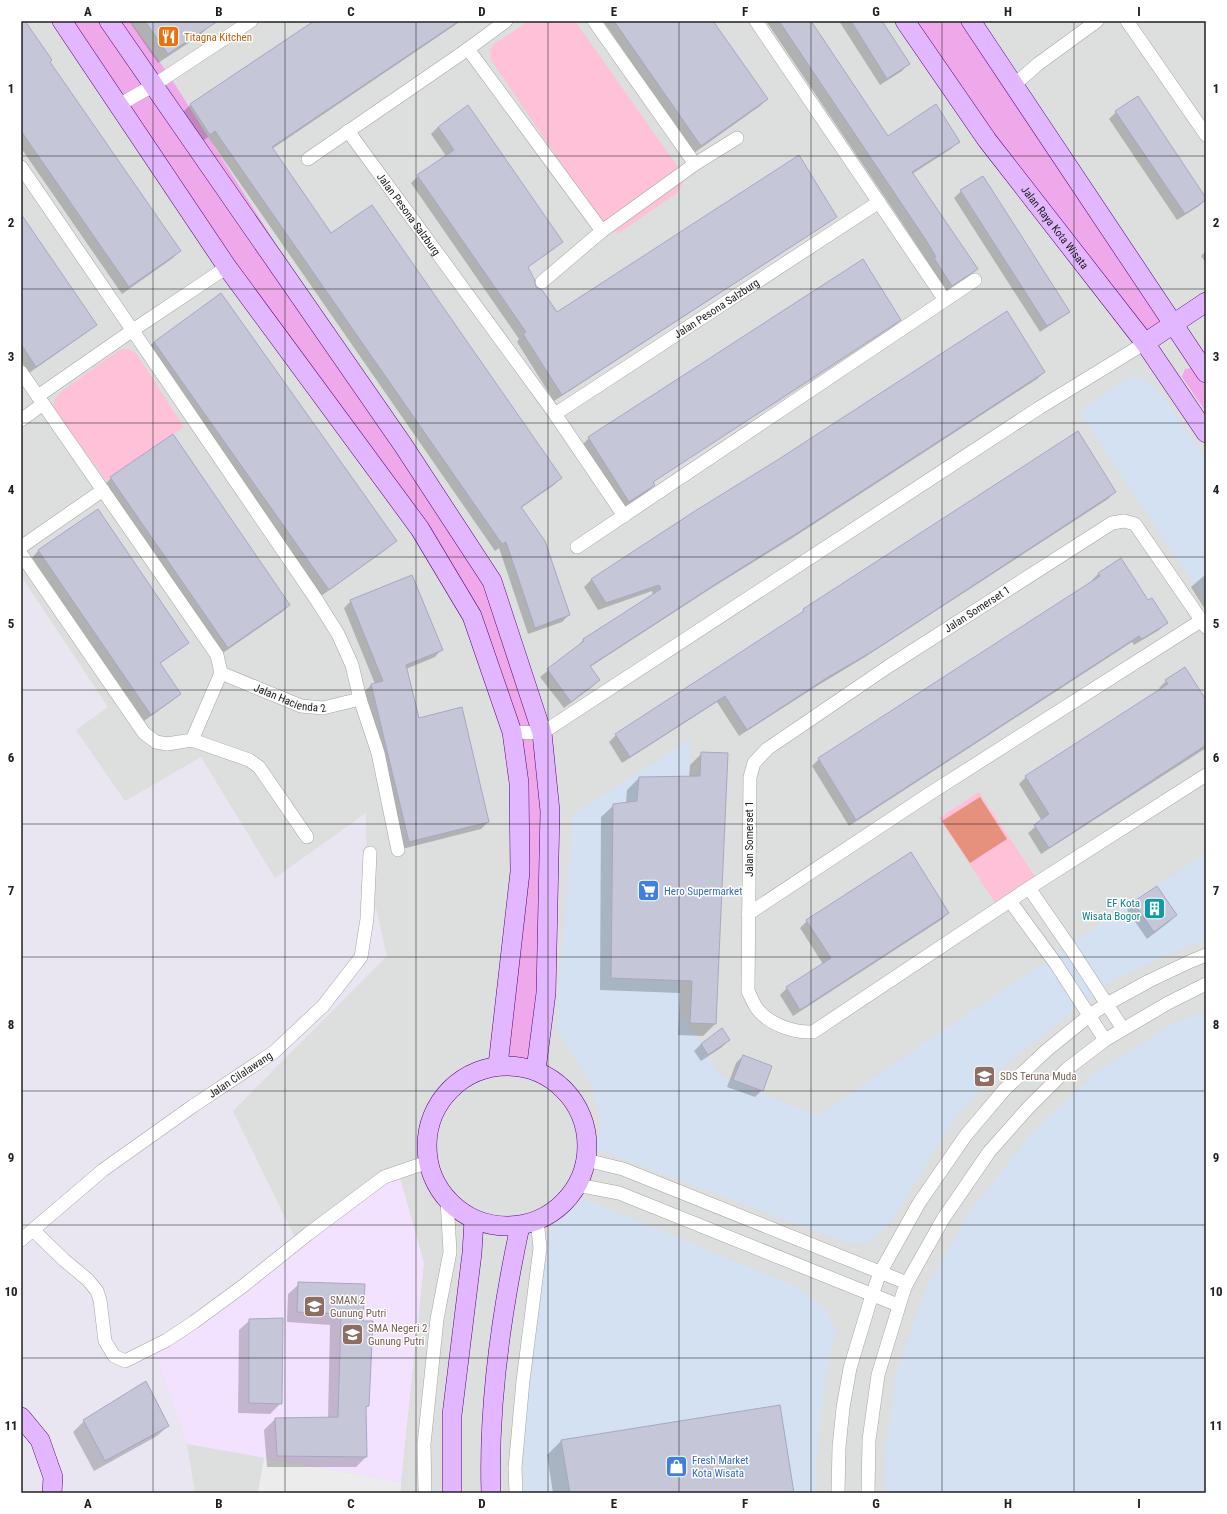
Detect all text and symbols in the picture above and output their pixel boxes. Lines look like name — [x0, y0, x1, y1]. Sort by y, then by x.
text: A — [84, 4, 92, 19]
text: B — [215, 4, 223, 19]
text: C — [347, 4, 355, 19]
text: D — [478, 4, 486, 19]
text: E — [611, 4, 618, 19]
text: F — [742, 4, 748, 19]
text: G — [872, 4, 880, 19]
text: H — [1004, 4, 1012, 19]
text: I — [1137, 4, 1141, 19]
restaurant icon: Titagna Kitchen — [155, 24, 181, 50]
place label: Titagna Kitchen — [184, 31, 252, 44]
text: 1 — [8, 81, 14, 96]
text: 1 — [1213, 81, 1219, 96]
street label: Jalan Pesona Salzburg — [374, 171, 443, 258]
street label: Jalan Raya Kota Wisata — [1018, 183, 1091, 272]
text: 2 — [8, 215, 15, 230]
text: 2 — [1213, 215, 1220, 230]
street label: Jalan Pesona Salzburg — [672, 276, 762, 341]
text: 3 — [8, 349, 14, 364]
text: 3 — [1213, 349, 1219, 364]
text: 4 — [8, 482, 15, 497]
text: 4 — [1213, 482, 1220, 497]
street label: Jalan Somerset 1 — [942, 583, 1013, 635]
text: 5 — [8, 616, 15, 631]
text: 5 — [1213, 616, 1220, 631]
street label: Jalan Hacienda 2 — [252, 681, 328, 715]
text: 6 — [8, 750, 15, 765]
text: 6 — [1213, 750, 1220, 765]
street label: Jalan Somerset 1 — [743, 801, 756, 877]
supermarket icon: Hero Supermarket — [636, 878, 662, 904]
text: 7 — [8, 883, 15, 898]
text: 7 — [1213, 883, 1220, 898]
place label: Hero Supermarket — [664, 885, 742, 898]
building icon: EF Kota Wisata Bogor — [1142, 896, 1168, 922]
place label: EF Kota Wisata Bogor — [1082, 897, 1141, 923]
text: 8 — [8, 1017, 14, 1032]
text: 8 — [1213, 1017, 1219, 1032]
street label: Jalan Cilalawang — [206, 1049, 275, 1101]
school or university icon: SDS Teruna Muda — [971, 1063, 997, 1089]
place label: SDS Teruna Muda — [1000, 1070, 1077, 1083]
text: 9 — [8, 1150, 14, 1165]
text: 9 — [1213, 1150, 1219, 1165]
text: 10 — [4, 1284, 18, 1299]
text: 10 — [1209, 1284, 1223, 1299]
school or university icon: SMAN 2 Gunung Putri — [302, 1293, 328, 1319]
place label: SMAN 2 Gunung Putri — [330, 1294, 386, 1320]
school or university icon: SMA Negeri 2 Gunung Putri — [339, 1321, 365, 1347]
place label: SMA Negeri 2 Gunung Putri — [368, 1322, 427, 1348]
text: 11 — [4, 1418, 18, 1433]
text: 11 — [1209, 1418, 1223, 1433]
shop icon: Fresh Market Kota Wisata — [664, 1453, 690, 1479]
place label: Fresh Market Kota Wisata — [692, 1454, 749, 1480]
text: A — [84, 1496, 92, 1511]
text: B — [215, 1496, 223, 1511]
text: C — [347, 1496, 355, 1511]
text: D — [478, 1496, 486, 1511]
text: E — [611, 1496, 618, 1511]
text: F — [742, 1496, 748, 1511]
text: G — [872, 1496, 880, 1511]
text: H — [1004, 1496, 1012, 1511]
text: I — [1137, 1496, 1141, 1511]

